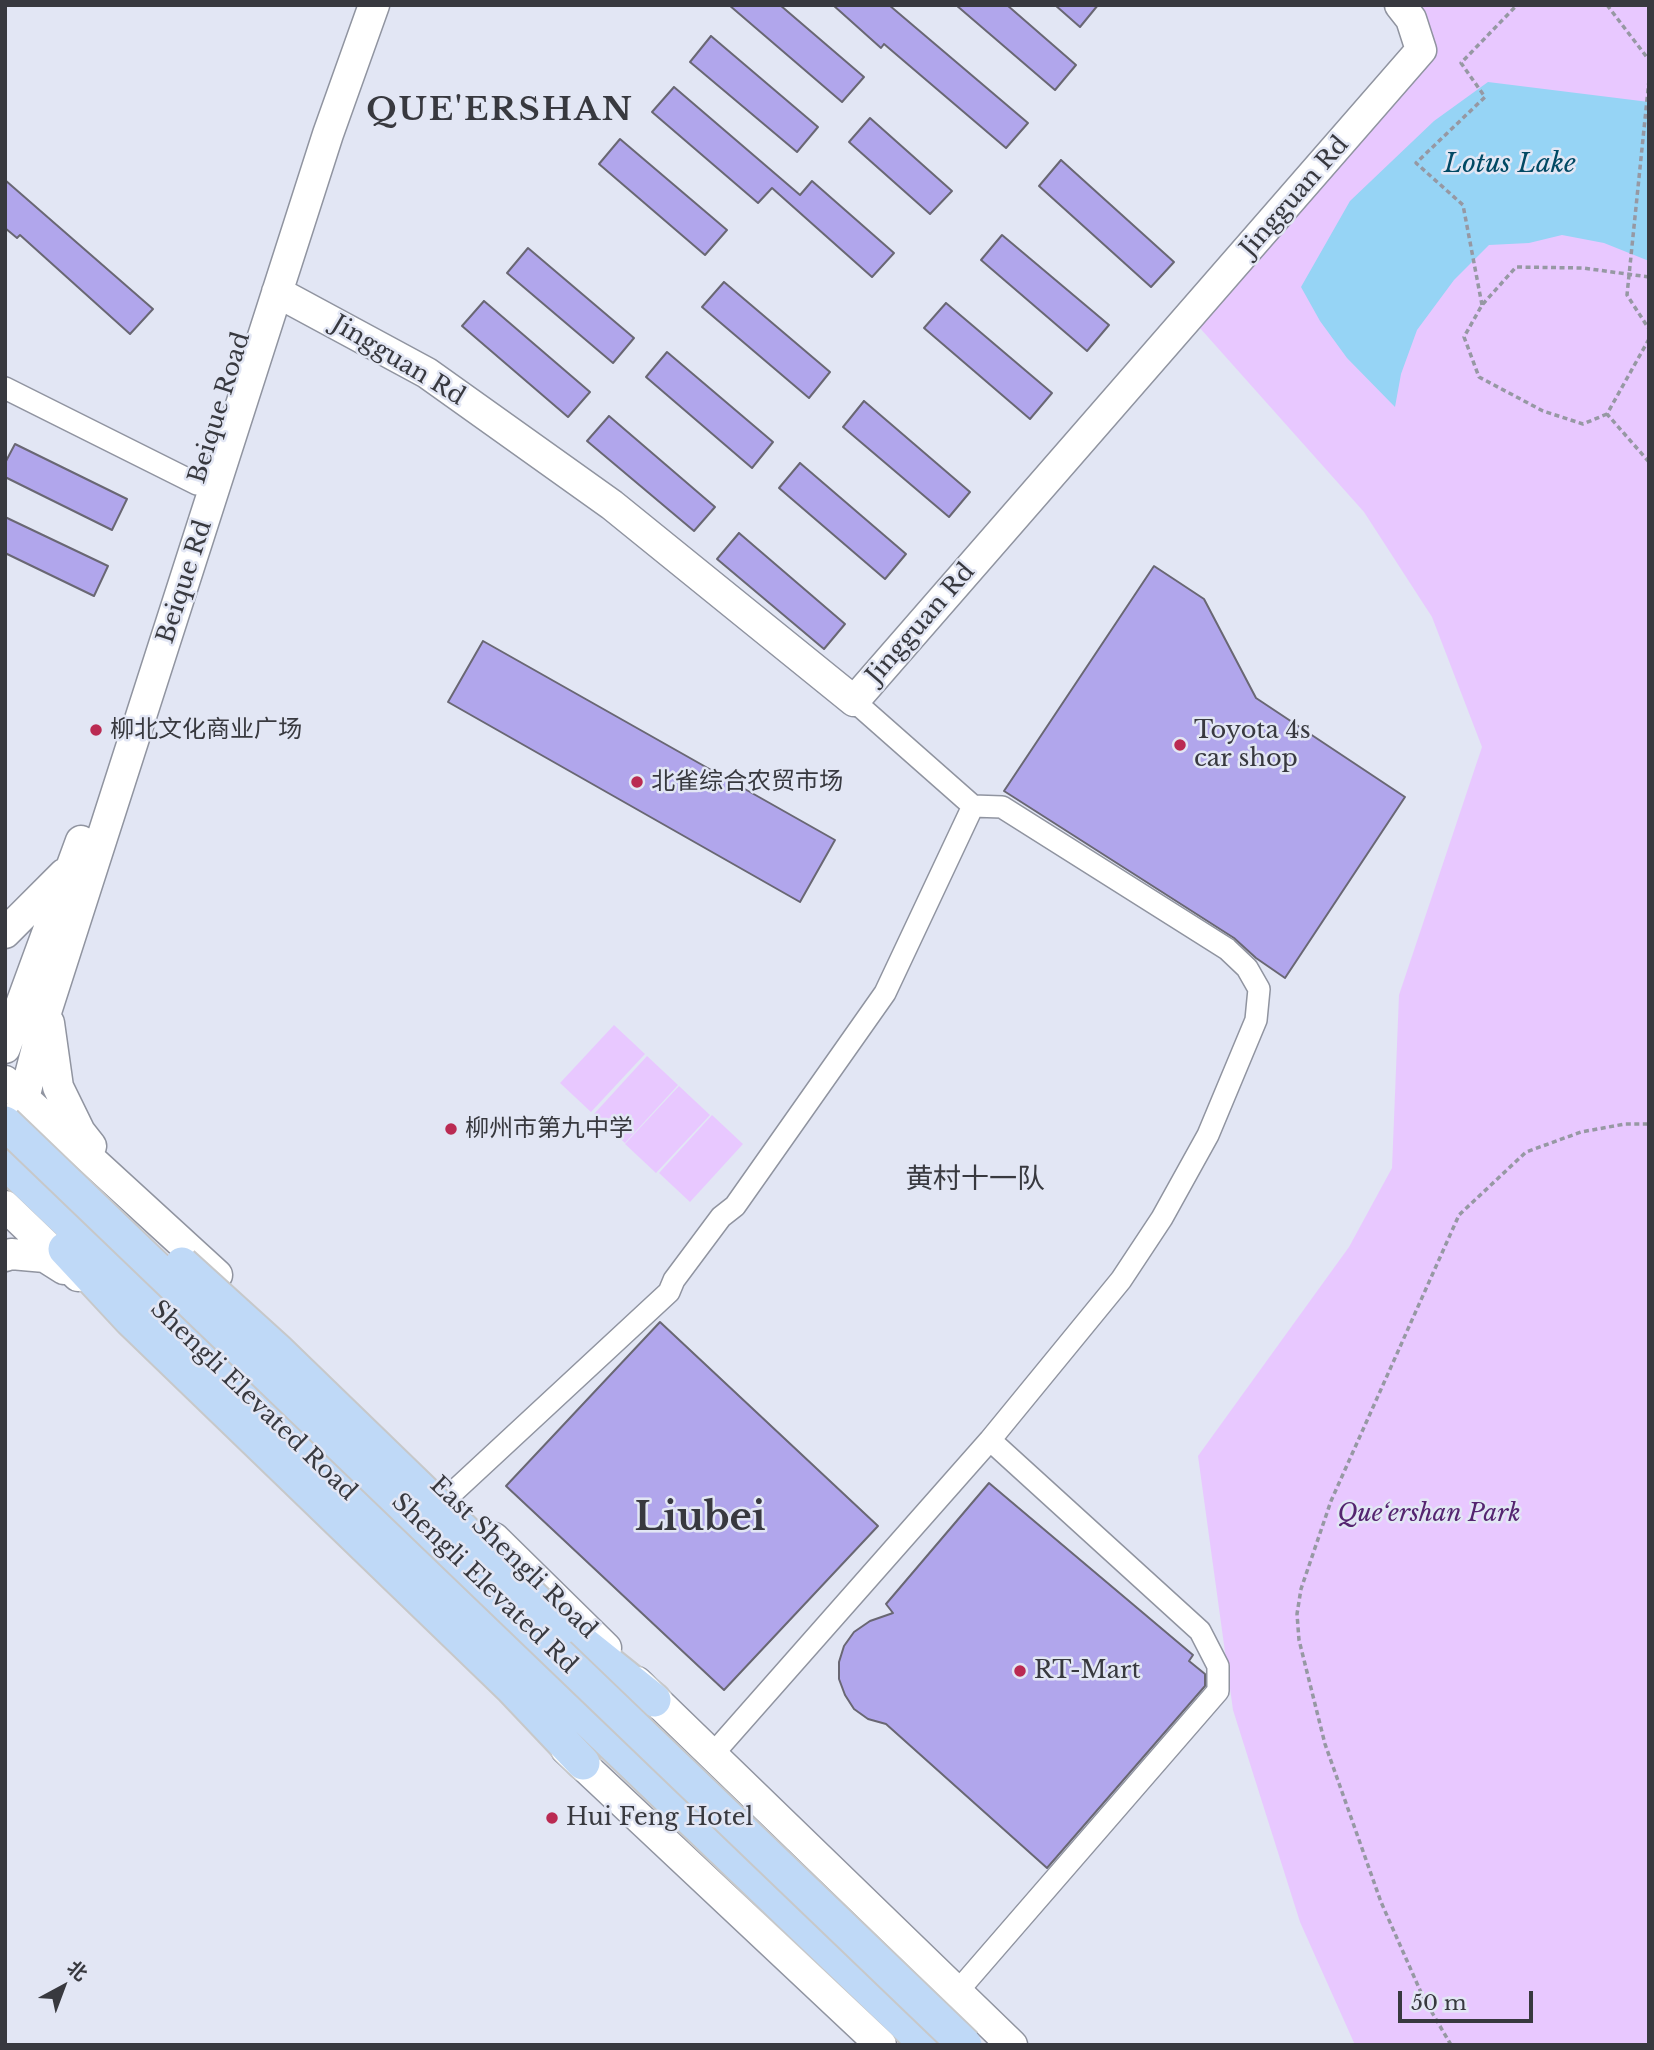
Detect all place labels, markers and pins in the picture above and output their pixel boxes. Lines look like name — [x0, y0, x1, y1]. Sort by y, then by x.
place label: 柳北文化商业广场 — [110, 716, 302, 744]
place label: Toyota 4s car shop — [1194, 717, 1311, 773]
marker: 柳北文化商业广场 — [88, 722, 104, 738]
marker: Toyota 4s car shop — [1172, 737, 1188, 753]
place label: 北雀综合农贸市场 — [651, 768, 843, 796]
marker: 北雀综合农贸市场 — [629, 774, 645, 790]
place label: 柳州市第九中学 — [465, 1115, 633, 1143]
marker: 柳州市第九中学 — [443, 1121, 459, 1137]
place label: RT-Mart — [1034, 1657, 1141, 1685]
marker: RT-Mart — [1012, 1663, 1028, 1679]
place label: Hui Feng Hotel — [566, 1804, 753, 1832]
marker: Hui Feng Hotel — [544, 1810, 560, 1826]

